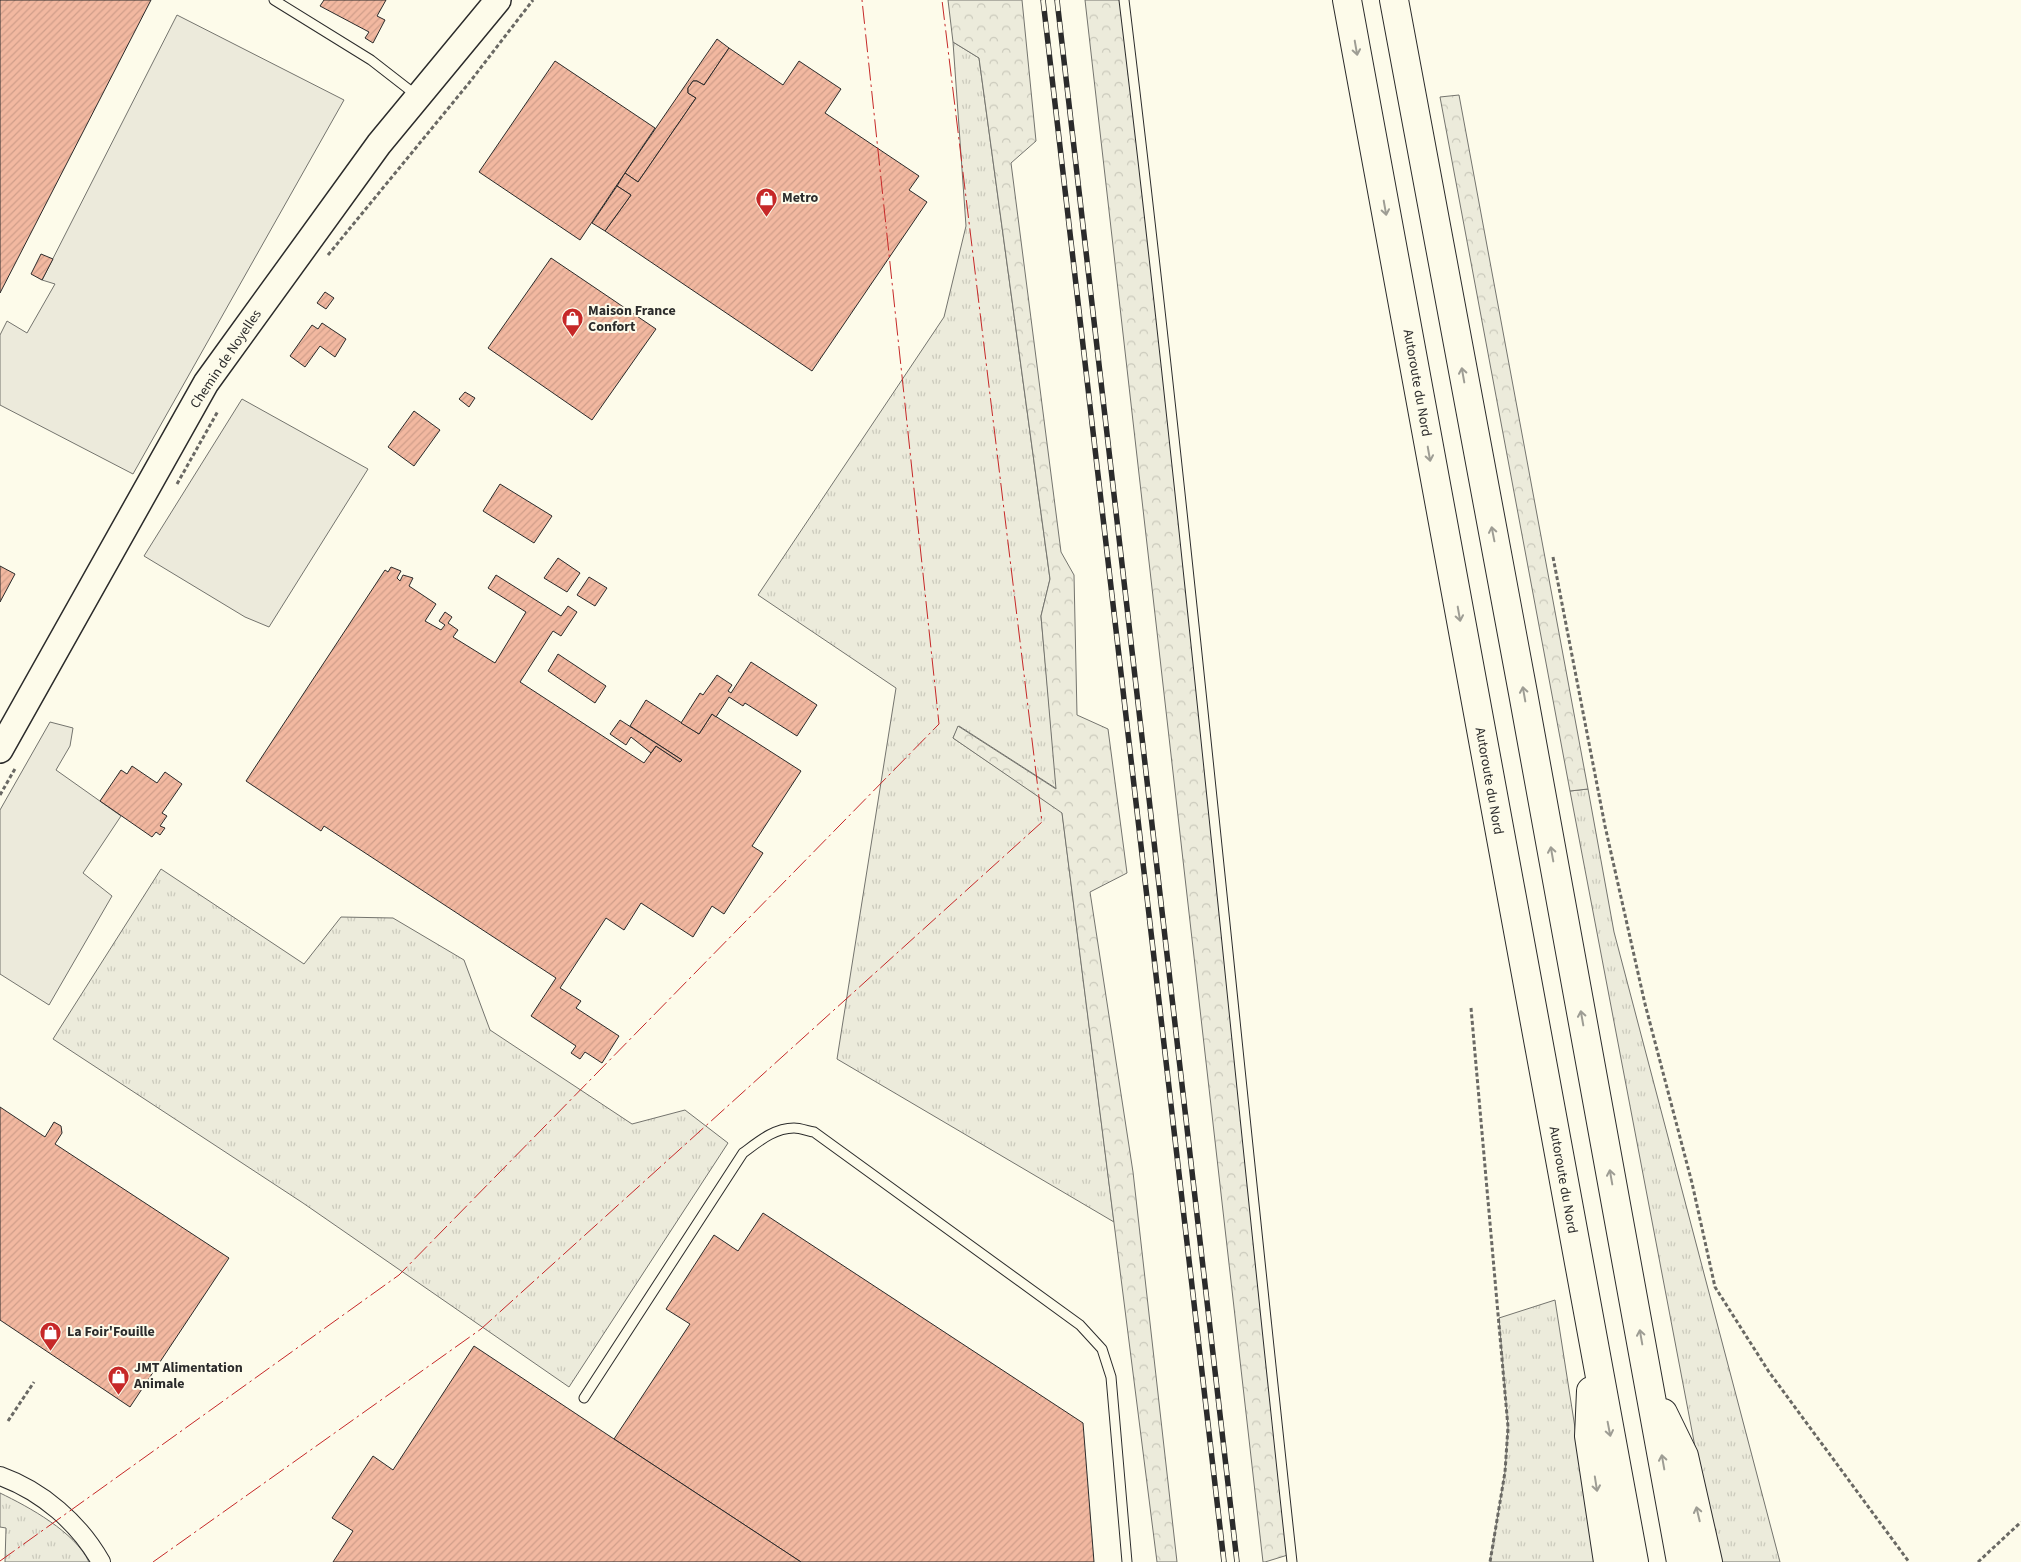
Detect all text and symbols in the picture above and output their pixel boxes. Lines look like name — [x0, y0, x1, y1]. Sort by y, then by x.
one-way arrow — [1351, 40, 1361, 56]
shop icon: Metro — [754, 186, 778, 217]
place label: Metro — [782, 188, 819, 208]
one-way arrow — [1380, 199, 1390, 215]
place label: Maison France Confort — [588, 301, 676, 337]
street label: Chemin de Noyelles — [185, 305, 267, 412]
shop icon: Maison France Confort — [560, 307, 584, 338]
street label: Autoroute du Nord — [1398, 328, 1436, 438]
one-way arrow — [1458, 367, 1468, 383]
one-way arrow — [1425, 445, 1435, 461]
one-way arrow — [1488, 527, 1498, 543]
one-way arrow — [1454, 605, 1464, 621]
one-way arrow — [1518, 686, 1528, 702]
street label: Autoroute du Nord — [1470, 726, 1508, 836]
one-way arrow — [1547, 846, 1557, 862]
one-way arrow — [1577, 1010, 1587, 1026]
street label: Autoroute du Nord — [1544, 1125, 1582, 1235]
one-way arrow — [1606, 1170, 1616, 1186]
shop icon: La Foir'Fouille — [39, 1320, 63, 1351]
place label: La Foir'Fouille — [67, 1322, 155, 1342]
one-way arrow — [1635, 1330, 1645, 1346]
place label: JMT Alimentation Animale — [133, 1358, 243, 1394]
shop icon: JMT Alimentation Animale — [106, 1364, 130, 1395]
one-way arrow — [1605, 1421, 1614, 1437]
one-way arrow — [1658, 1455, 1668, 1471]
one-way arrow — [1592, 1476, 1602, 1492]
one-way arrow — [1693, 1507, 1702, 1523]

